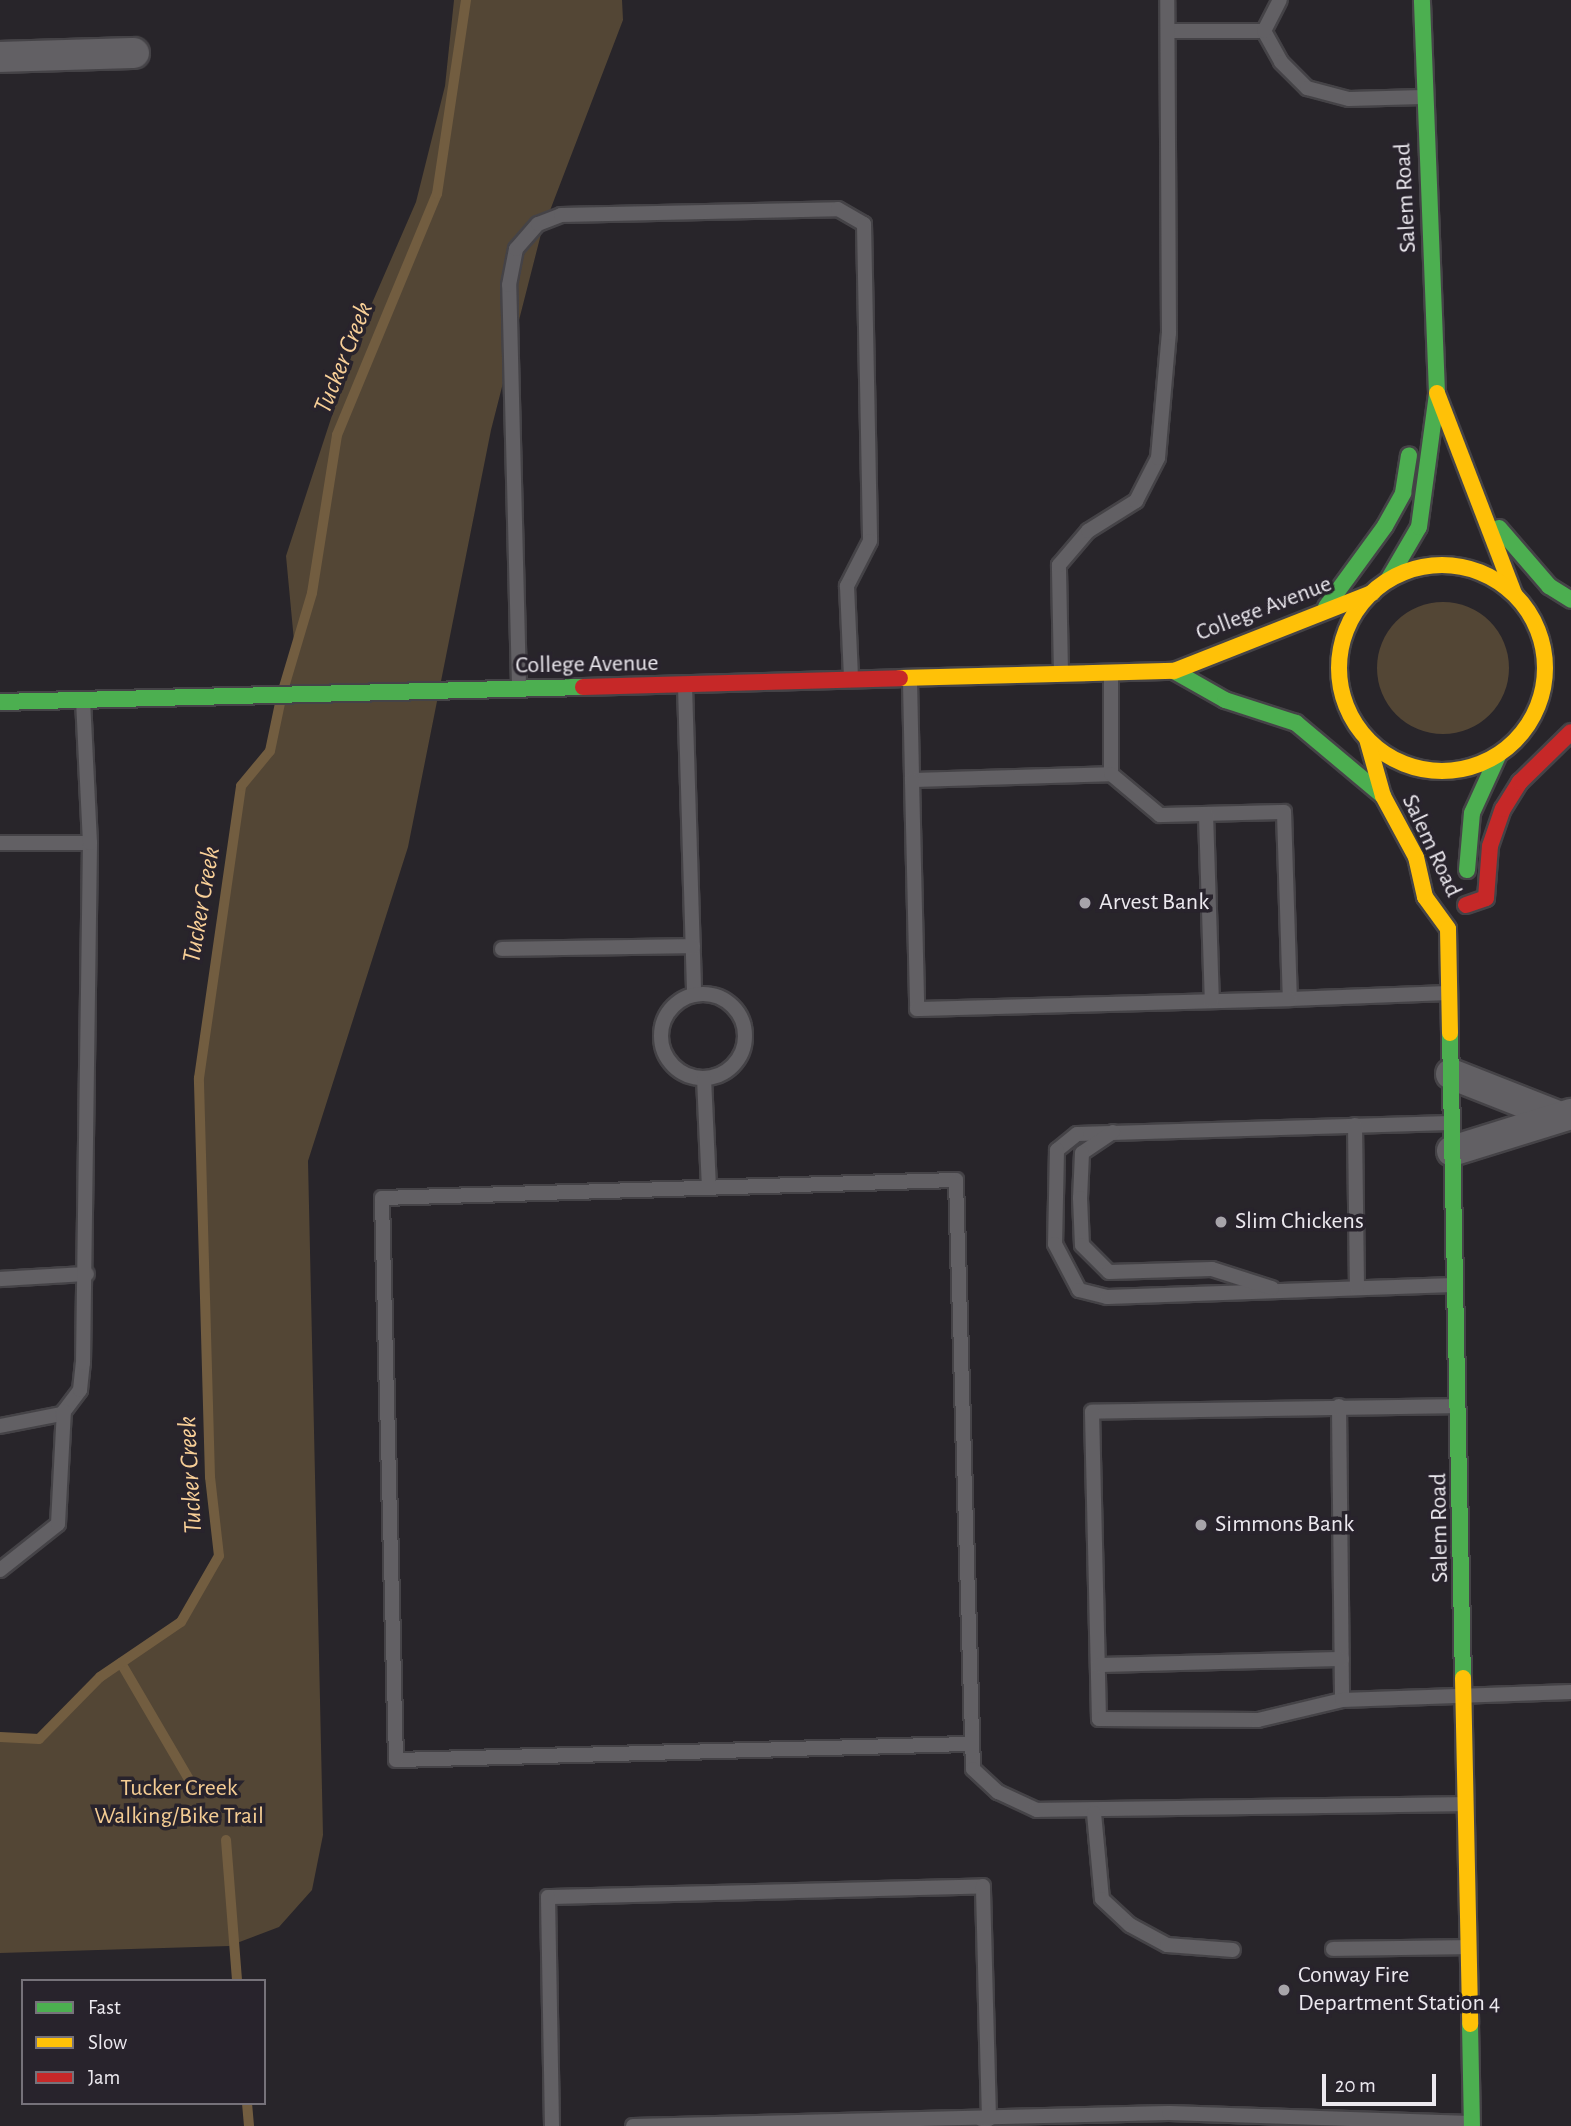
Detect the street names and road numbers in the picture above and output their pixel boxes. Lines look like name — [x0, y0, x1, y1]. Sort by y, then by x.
street label: Salem Road — [1389, 142, 1423, 254]
street label: College Avenue — [1192, 570, 1336, 648]
street label: College Avenue — [515, 649, 659, 681]
street label: Salem Road — [1395, 790, 1467, 902]
street label: Salem Road — [1425, 1473, 1455, 1583]

